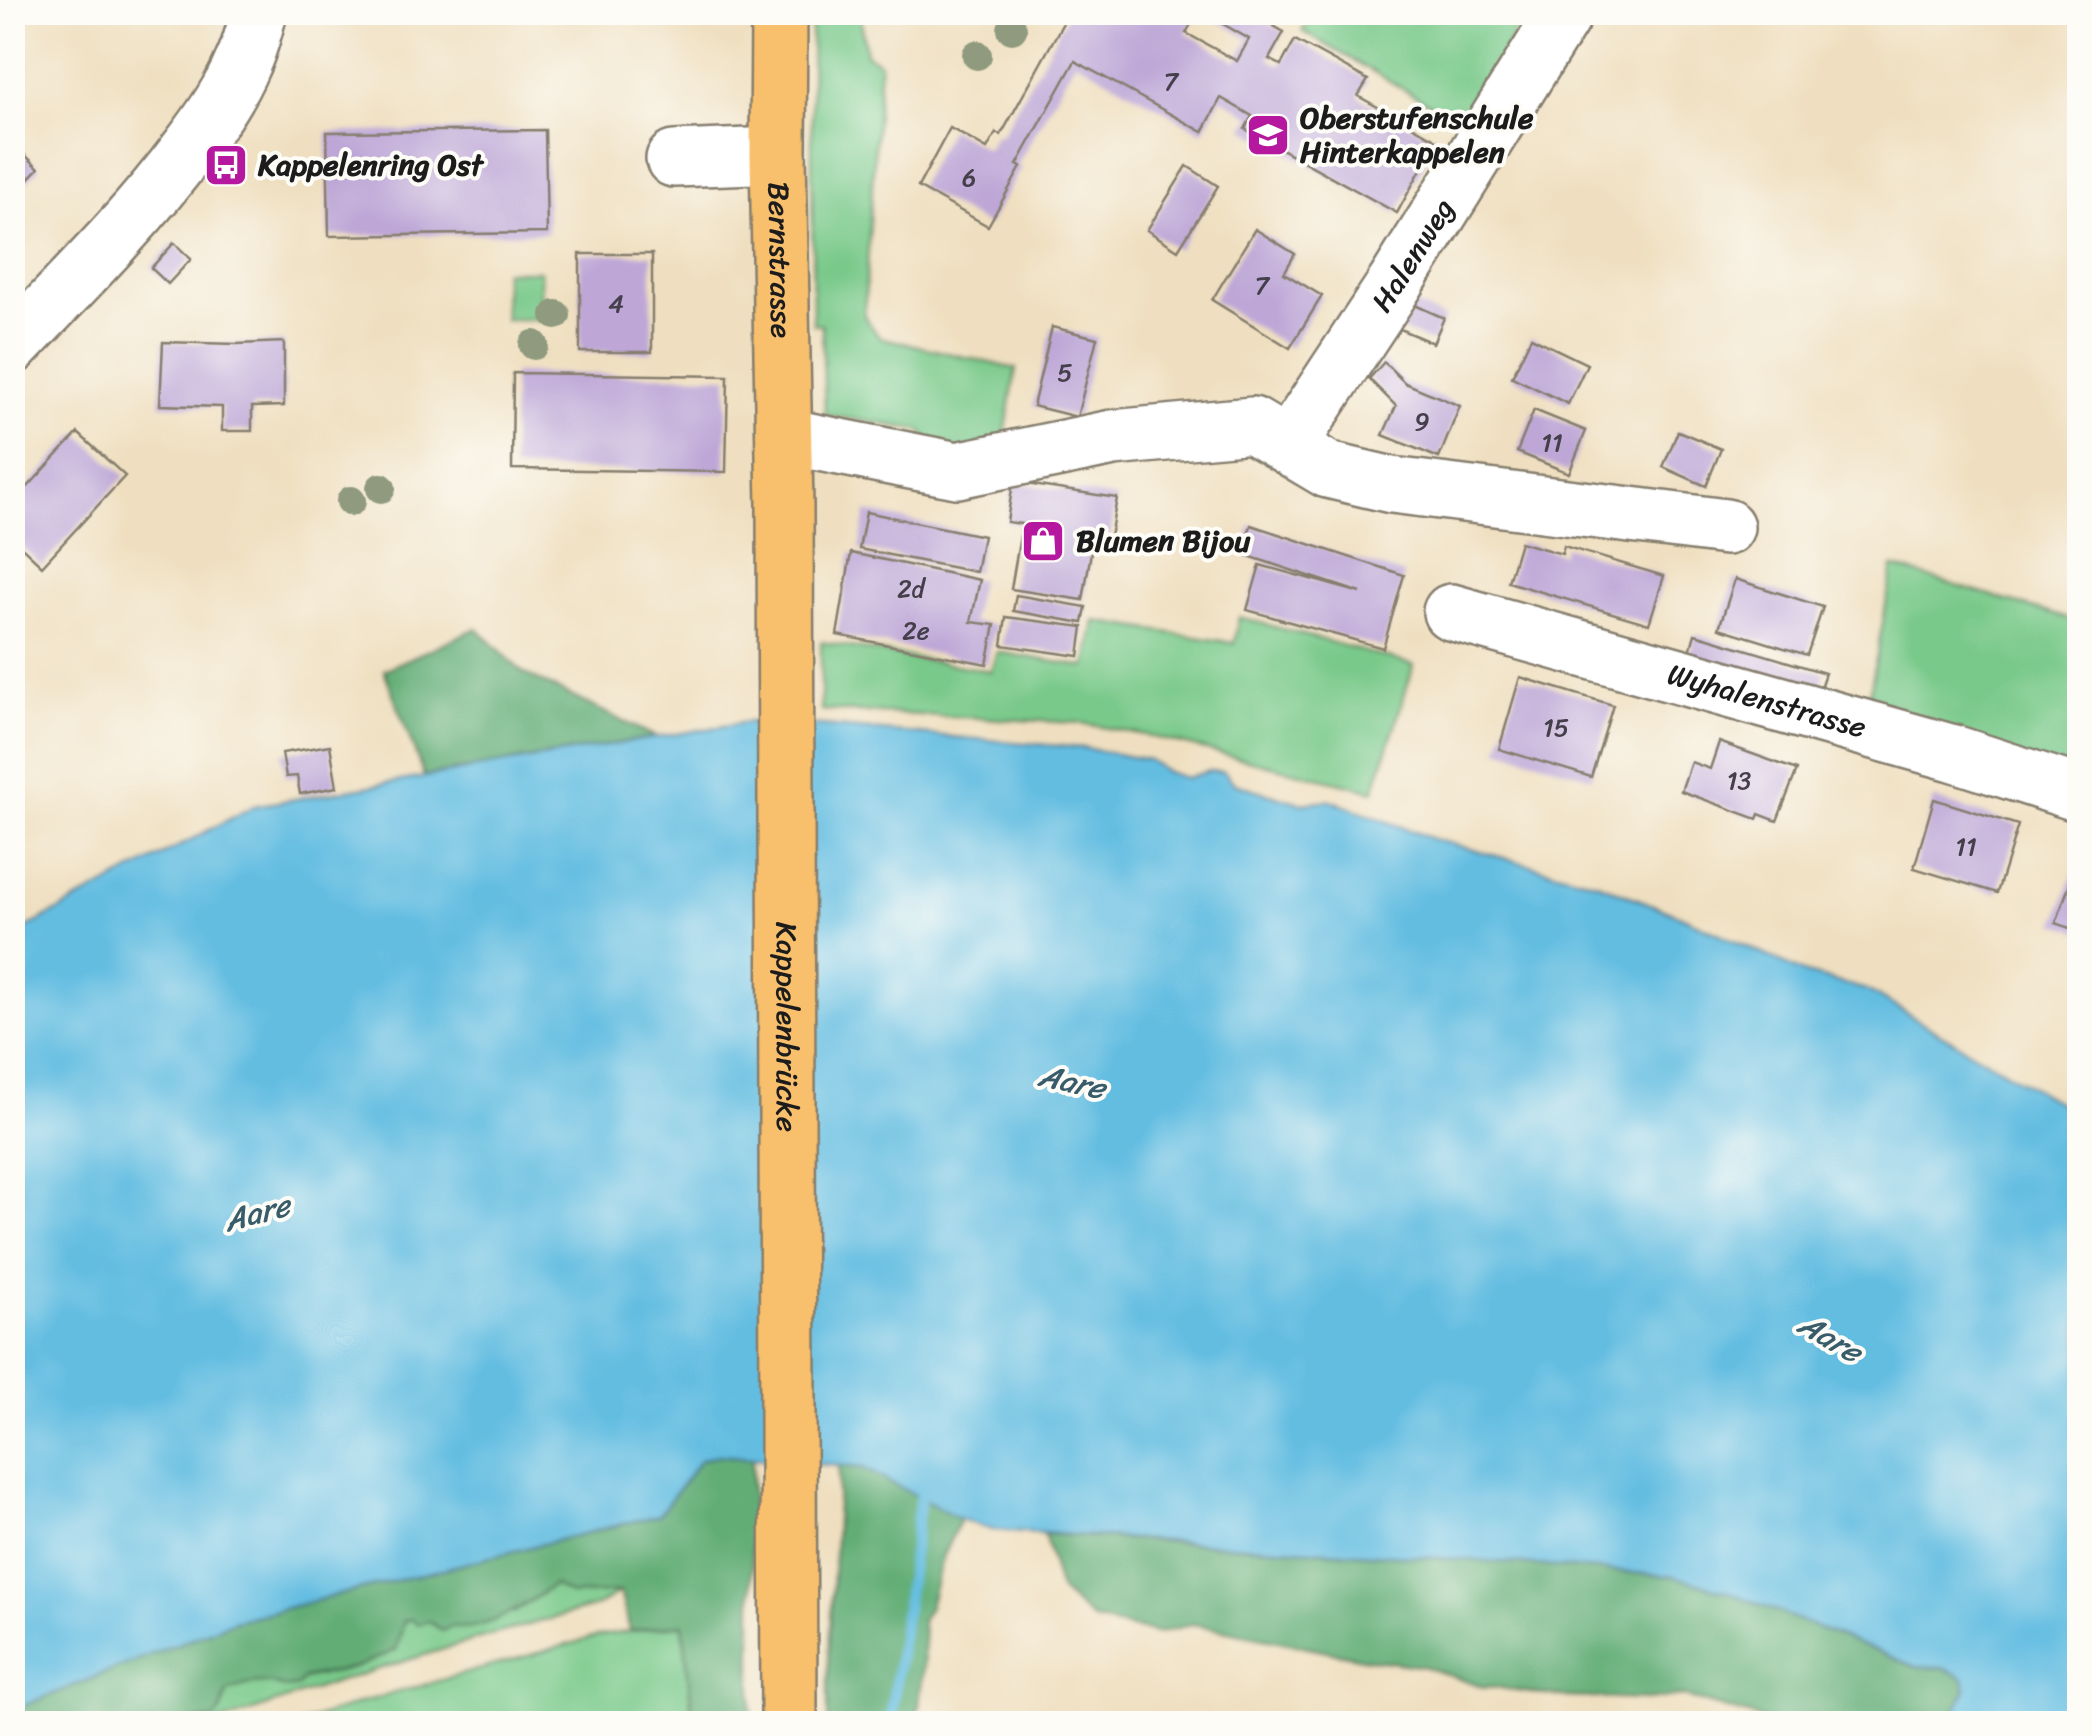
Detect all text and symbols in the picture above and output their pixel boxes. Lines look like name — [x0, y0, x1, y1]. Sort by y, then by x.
house number: 7 — [1164, 59, 1180, 104]
place label: Oberstufenschule Hinterkappelen — [1300, 91, 1534, 179]
school or university icon: Oberstufenschule Hinterkappelen — [1245, 112, 1291, 158]
place label: Kappelenring Ost — [257, 138, 485, 192]
bus stop icon: Kappelenring Ost — [203, 142, 249, 188]
house number: 6 — [962, 155, 976, 200]
street label: Bernstrasse — [752, 181, 809, 339]
street label: Halenweg — [1356, 187, 1469, 324]
house number: 7 — [1255, 263, 1271, 308]
house number: 4 — [608, 281, 624, 326]
house number: 5 — [1057, 350, 1073, 395]
house number: 9 — [1414, 399, 1430, 444]
house number: 11 — [1541, 420, 1563, 465]
place label: Blumen Bijou — [1076, 514, 1251, 568]
shop icon: Blumen Bijou — [1020, 518, 1066, 564]
house number: 2d — [897, 566, 927, 611]
house number: 2e — [902, 608, 930, 653]
street label: Wyhalenstrasse — [1661, 647, 1873, 754]
house number: 15 — [1543, 705, 1569, 750]
house number: 13 — [1727, 758, 1751, 803]
house number: 11 — [1955, 824, 1977, 869]
street label: Kappelenbrücke — [759, 922, 814, 1132]
water label: Aare — [1033, 1047, 1114, 1118]
water label: Aare — [216, 1176, 300, 1249]
water label: Aare — [1786, 1296, 1876, 1381]

